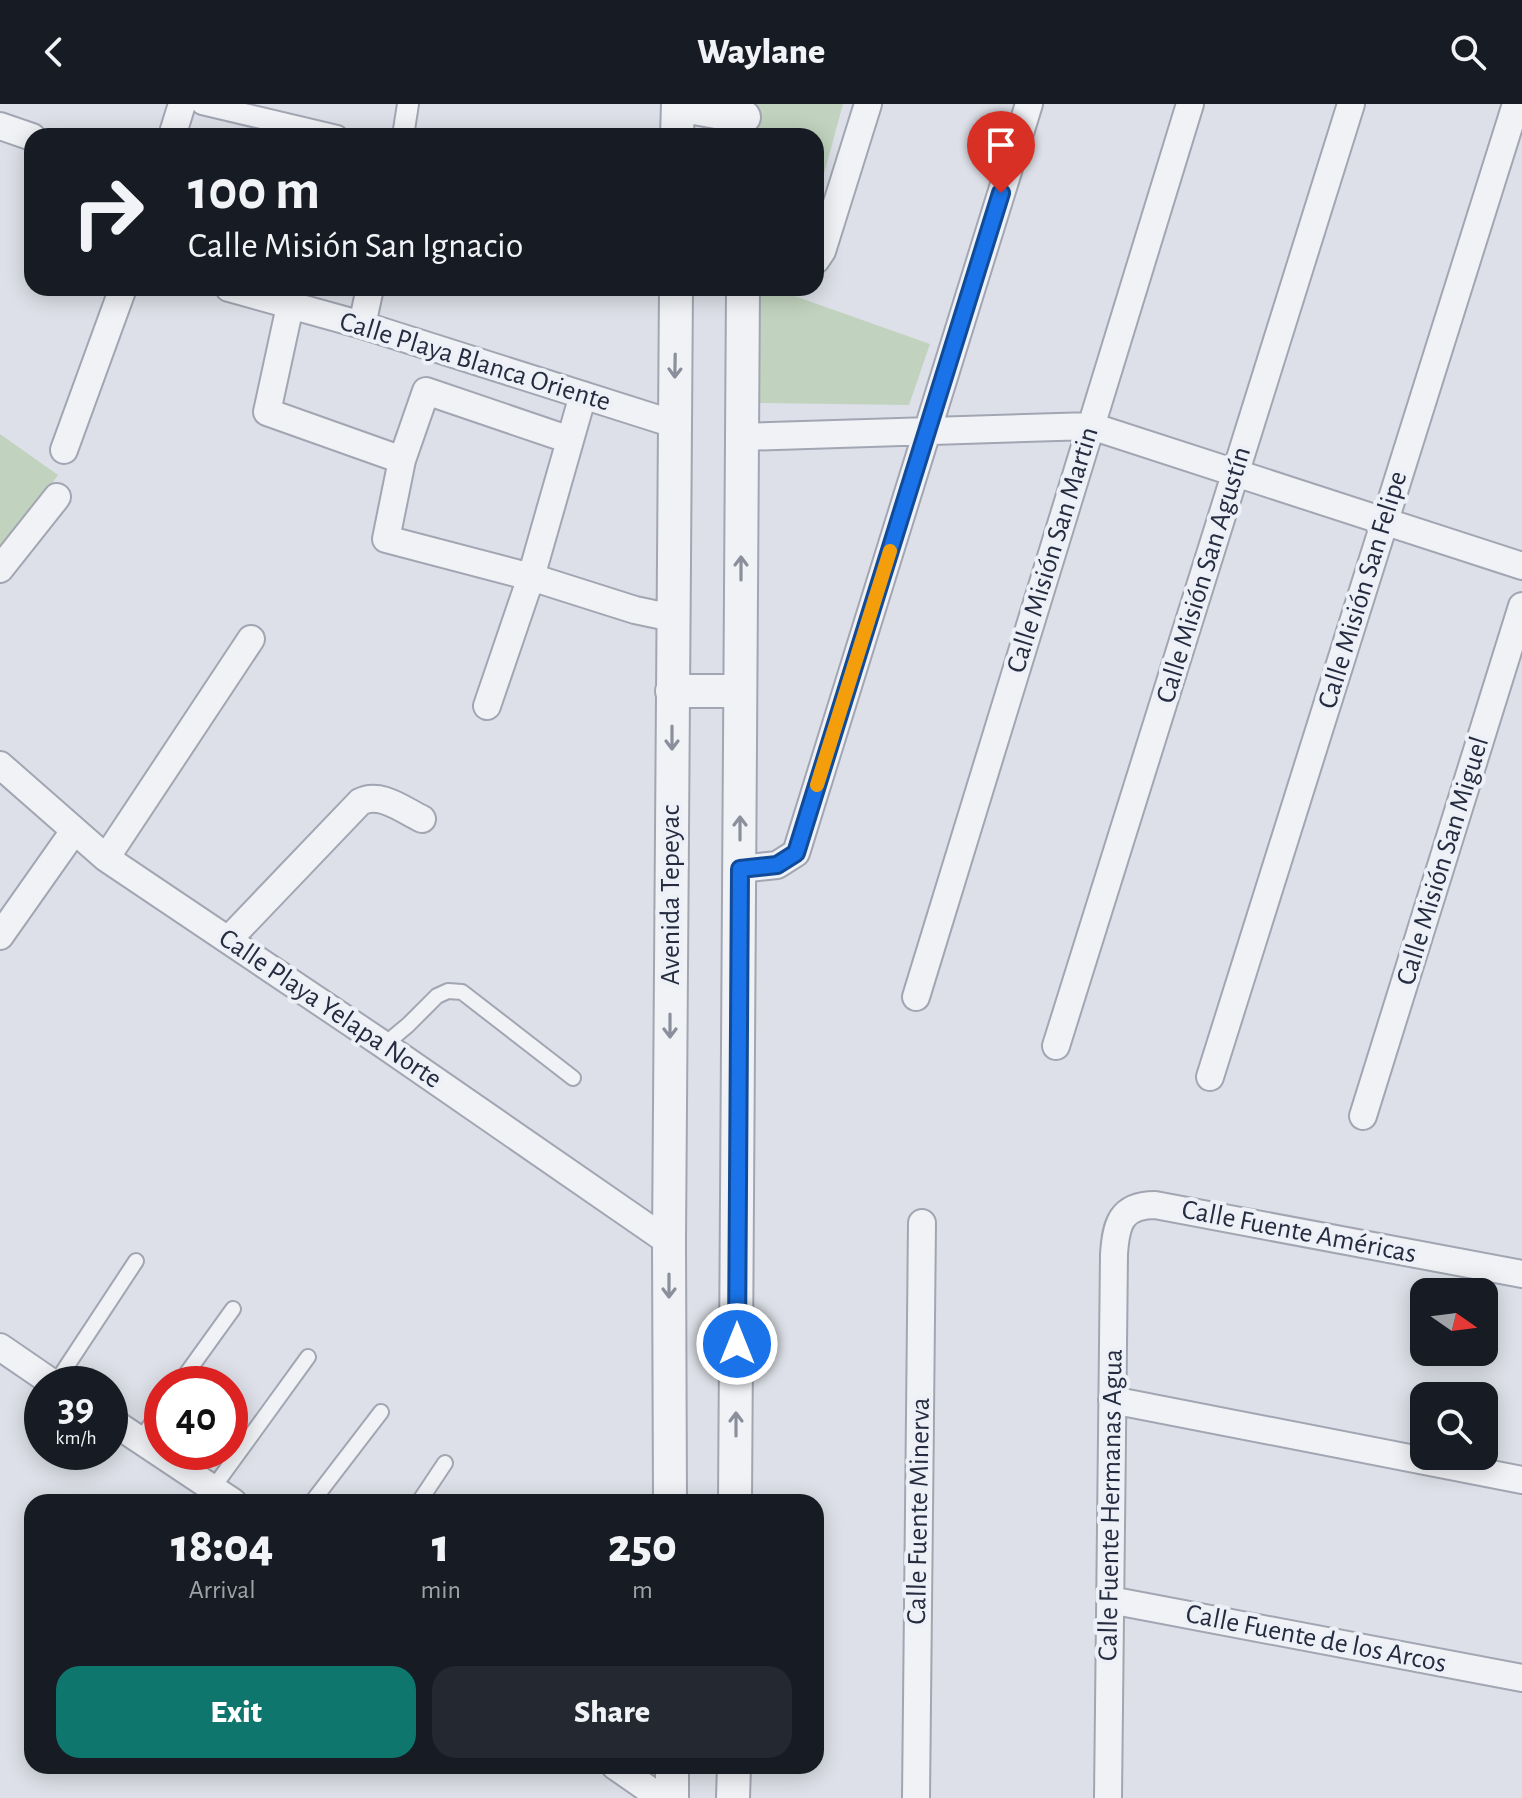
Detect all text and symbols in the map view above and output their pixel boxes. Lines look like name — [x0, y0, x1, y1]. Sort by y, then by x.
icon: back — [32, 30, 76, 74]
icon: search — [1446, 30, 1490, 74]
text: Waylane — [697, 34, 825, 70]
pin — [967, 111, 1035, 193]
icon: arrive — [979, 123, 1023, 167]
icon: right — [56, 160, 160, 264]
text: 100 m — [188, 163, 320, 219]
text: Calle Misión San Ignacio — [188, 228, 523, 264]
street label: Calle Playa Blanca Oriente — [336, 307, 614, 417]
one-way arrow — [667, 352, 683, 379]
street label: Calle Misión San Martin — [1002, 424, 1104, 676]
street label: Calle Misión San Agustín — [1152, 444, 1256, 706]
street label: Calle Misión San Felipe — [1314, 468, 1412, 712]
one-way arrow — [733, 555, 749, 582]
one-way arrow — [664, 724, 680, 751]
street label: Calle Misión San Miguel — [1392, 733, 1494, 989]
street label: Avenida Tepeyac — [657, 805, 685, 985]
one-way arrow — [732, 815, 748, 842]
street label: Calle Playa Yelapa Norte — [214, 924, 446, 1094]
one-way arrow — [662, 1012, 678, 1039]
street label: Calle Fuente Américas — [1179, 1196, 1419, 1268]
one-way arrow — [661, 1272, 677, 1299]
north arrow — [1410, 1278, 1498, 1366]
map controls — [1410, 1278, 1498, 1470]
position arrow — [695, 1302, 779, 1386]
street label: Calle Fuente Hermanas Agua — [1094, 1349, 1128, 1661]
speed limit sign: 40 — [144, 1366, 248, 1470]
button: search — [1410, 1382, 1498, 1470]
text: 39 — [58, 1388, 94, 1428]
street label: Calle Fuente Minerva — [903, 1397, 935, 1625]
one-way arrow — [728, 1411, 744, 1438]
text: km/h — [55, 1428, 97, 1448]
text: 18:04 — [171, 1523, 273, 1571]
text: 1 — [432, 1523, 450, 1571]
text: 250 — [608, 1523, 677, 1571]
text: Arrival — [189, 1577, 256, 1603]
text: min — [420, 1577, 461, 1603]
text: m — [632, 1577, 653, 1603]
street label: Calle Fuente de los Arcos — [1183, 1600, 1449, 1678]
button: Exit — [56, 1666, 416, 1758]
button: Share — [432, 1666, 792, 1758]

